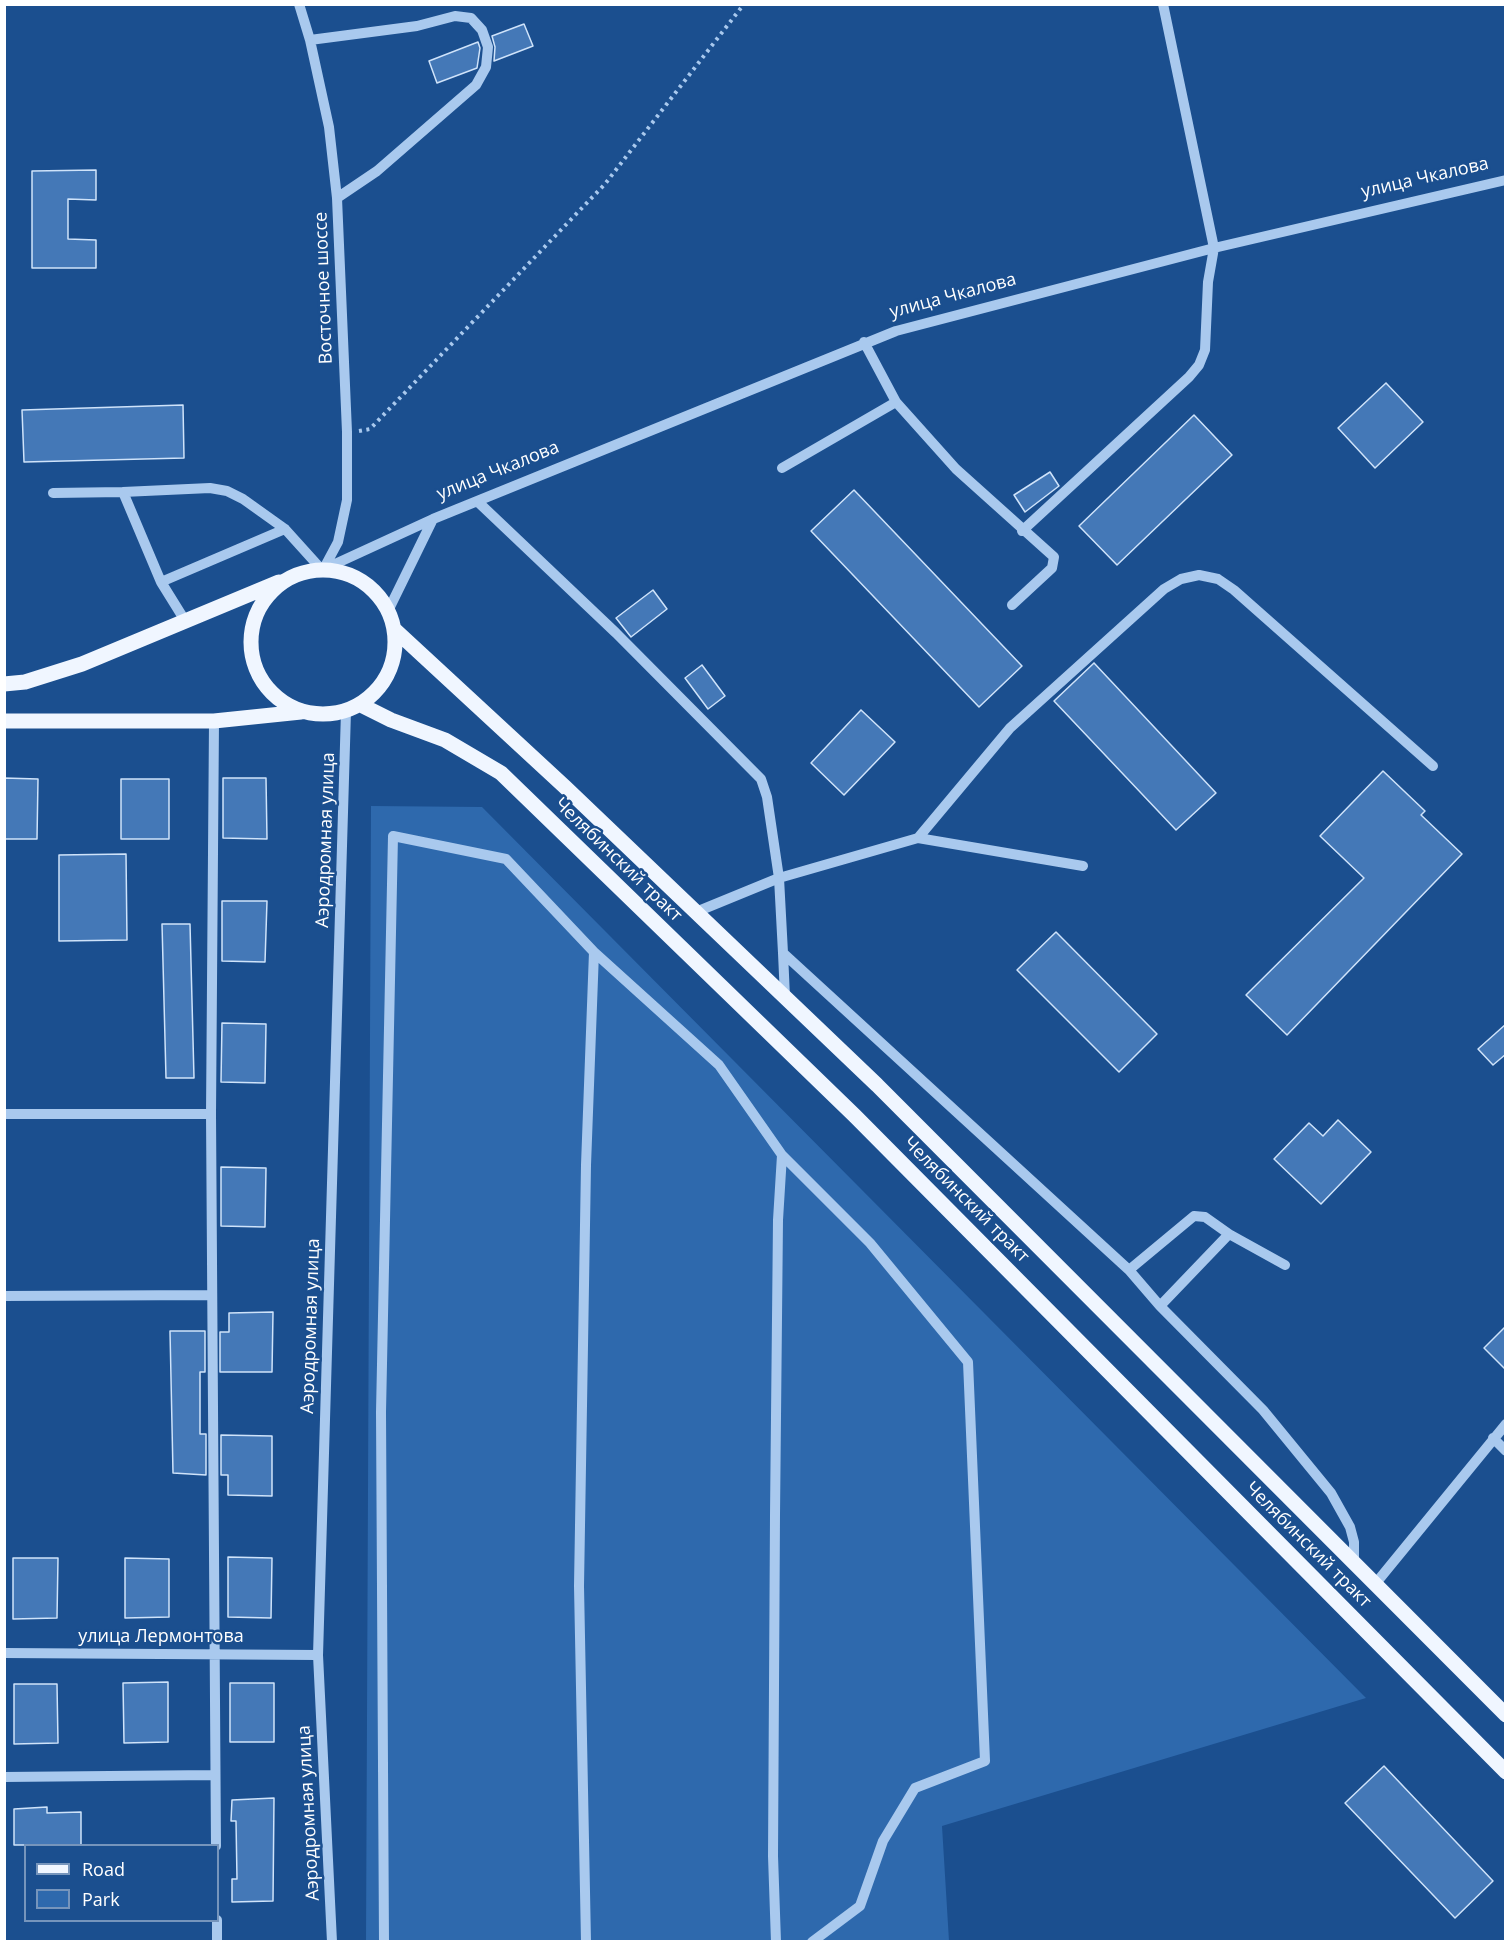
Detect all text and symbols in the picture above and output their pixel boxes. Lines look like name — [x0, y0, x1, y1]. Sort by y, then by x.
street label: улица Чкалова — [1359, 153, 1491, 203]
street label: Восточное шоссе — [311, 211, 337, 365]
street label: улица Чкалова — [887, 269, 1019, 323]
street label: улица Чкалова — [434, 437, 562, 505]
street label: Аэродромная улица — [312, 752, 340, 928]
street label: Челябинский тракт — [550, 793, 686, 927]
street label: Челябинский тракт — [899, 1133, 1033, 1267]
street label: Аэродромная улица — [297, 1238, 325, 1414]
street label: Челябинский тракт — [1241, 1478, 1375, 1612]
street label: улица Лермонтова — [78, 1626, 244, 1648]
street label: Аэродромная улица — [294, 1725, 324, 1901]
legend — [24, 1844, 219, 1922]
text: Road — [82, 1857, 125, 1881]
text: Park — [82, 1887, 120, 1911]

